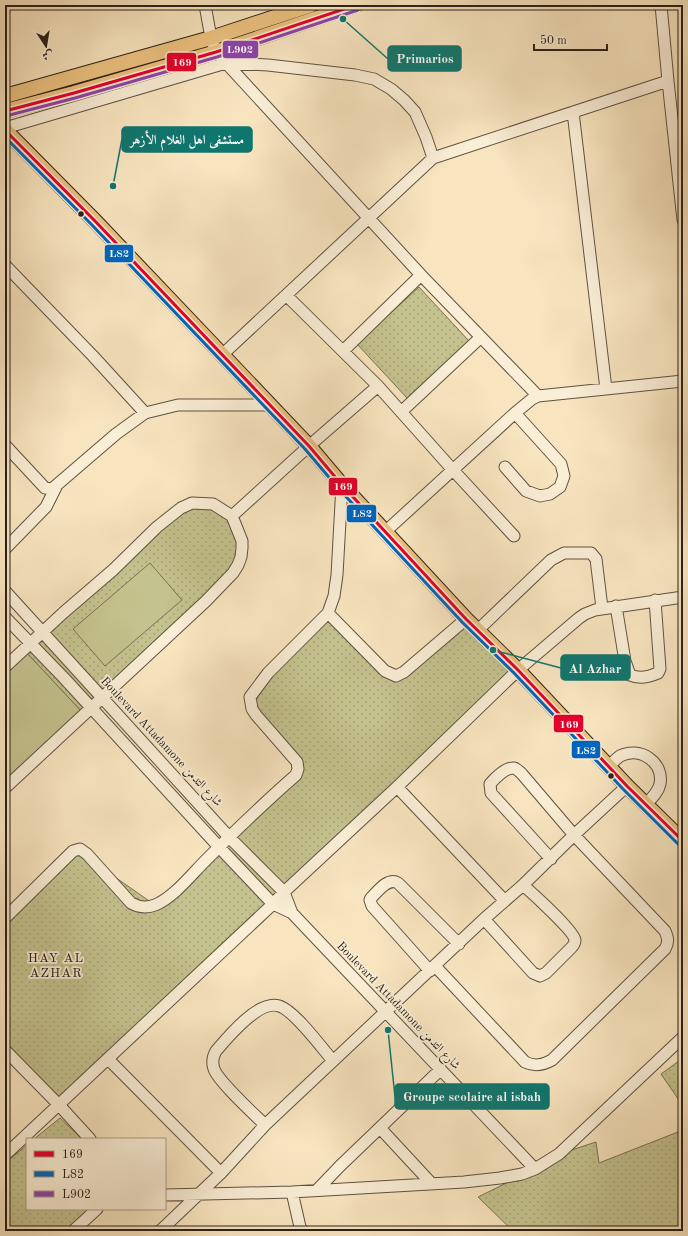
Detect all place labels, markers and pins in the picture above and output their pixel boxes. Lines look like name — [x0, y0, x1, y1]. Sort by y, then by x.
callout: Primarios — [388, 46, 461, 71]
callout: مستشفى اهل الغلام الأزهر — [122, 127, 252, 152]
unlabelled marker — [76, 209, 86, 219]
callout: Al Azhar — [561, 655, 630, 680]
unlabelled marker — [606, 771, 616, 781]
callout: Groupe scolaire al isbah — [395, 1084, 549, 1109]

